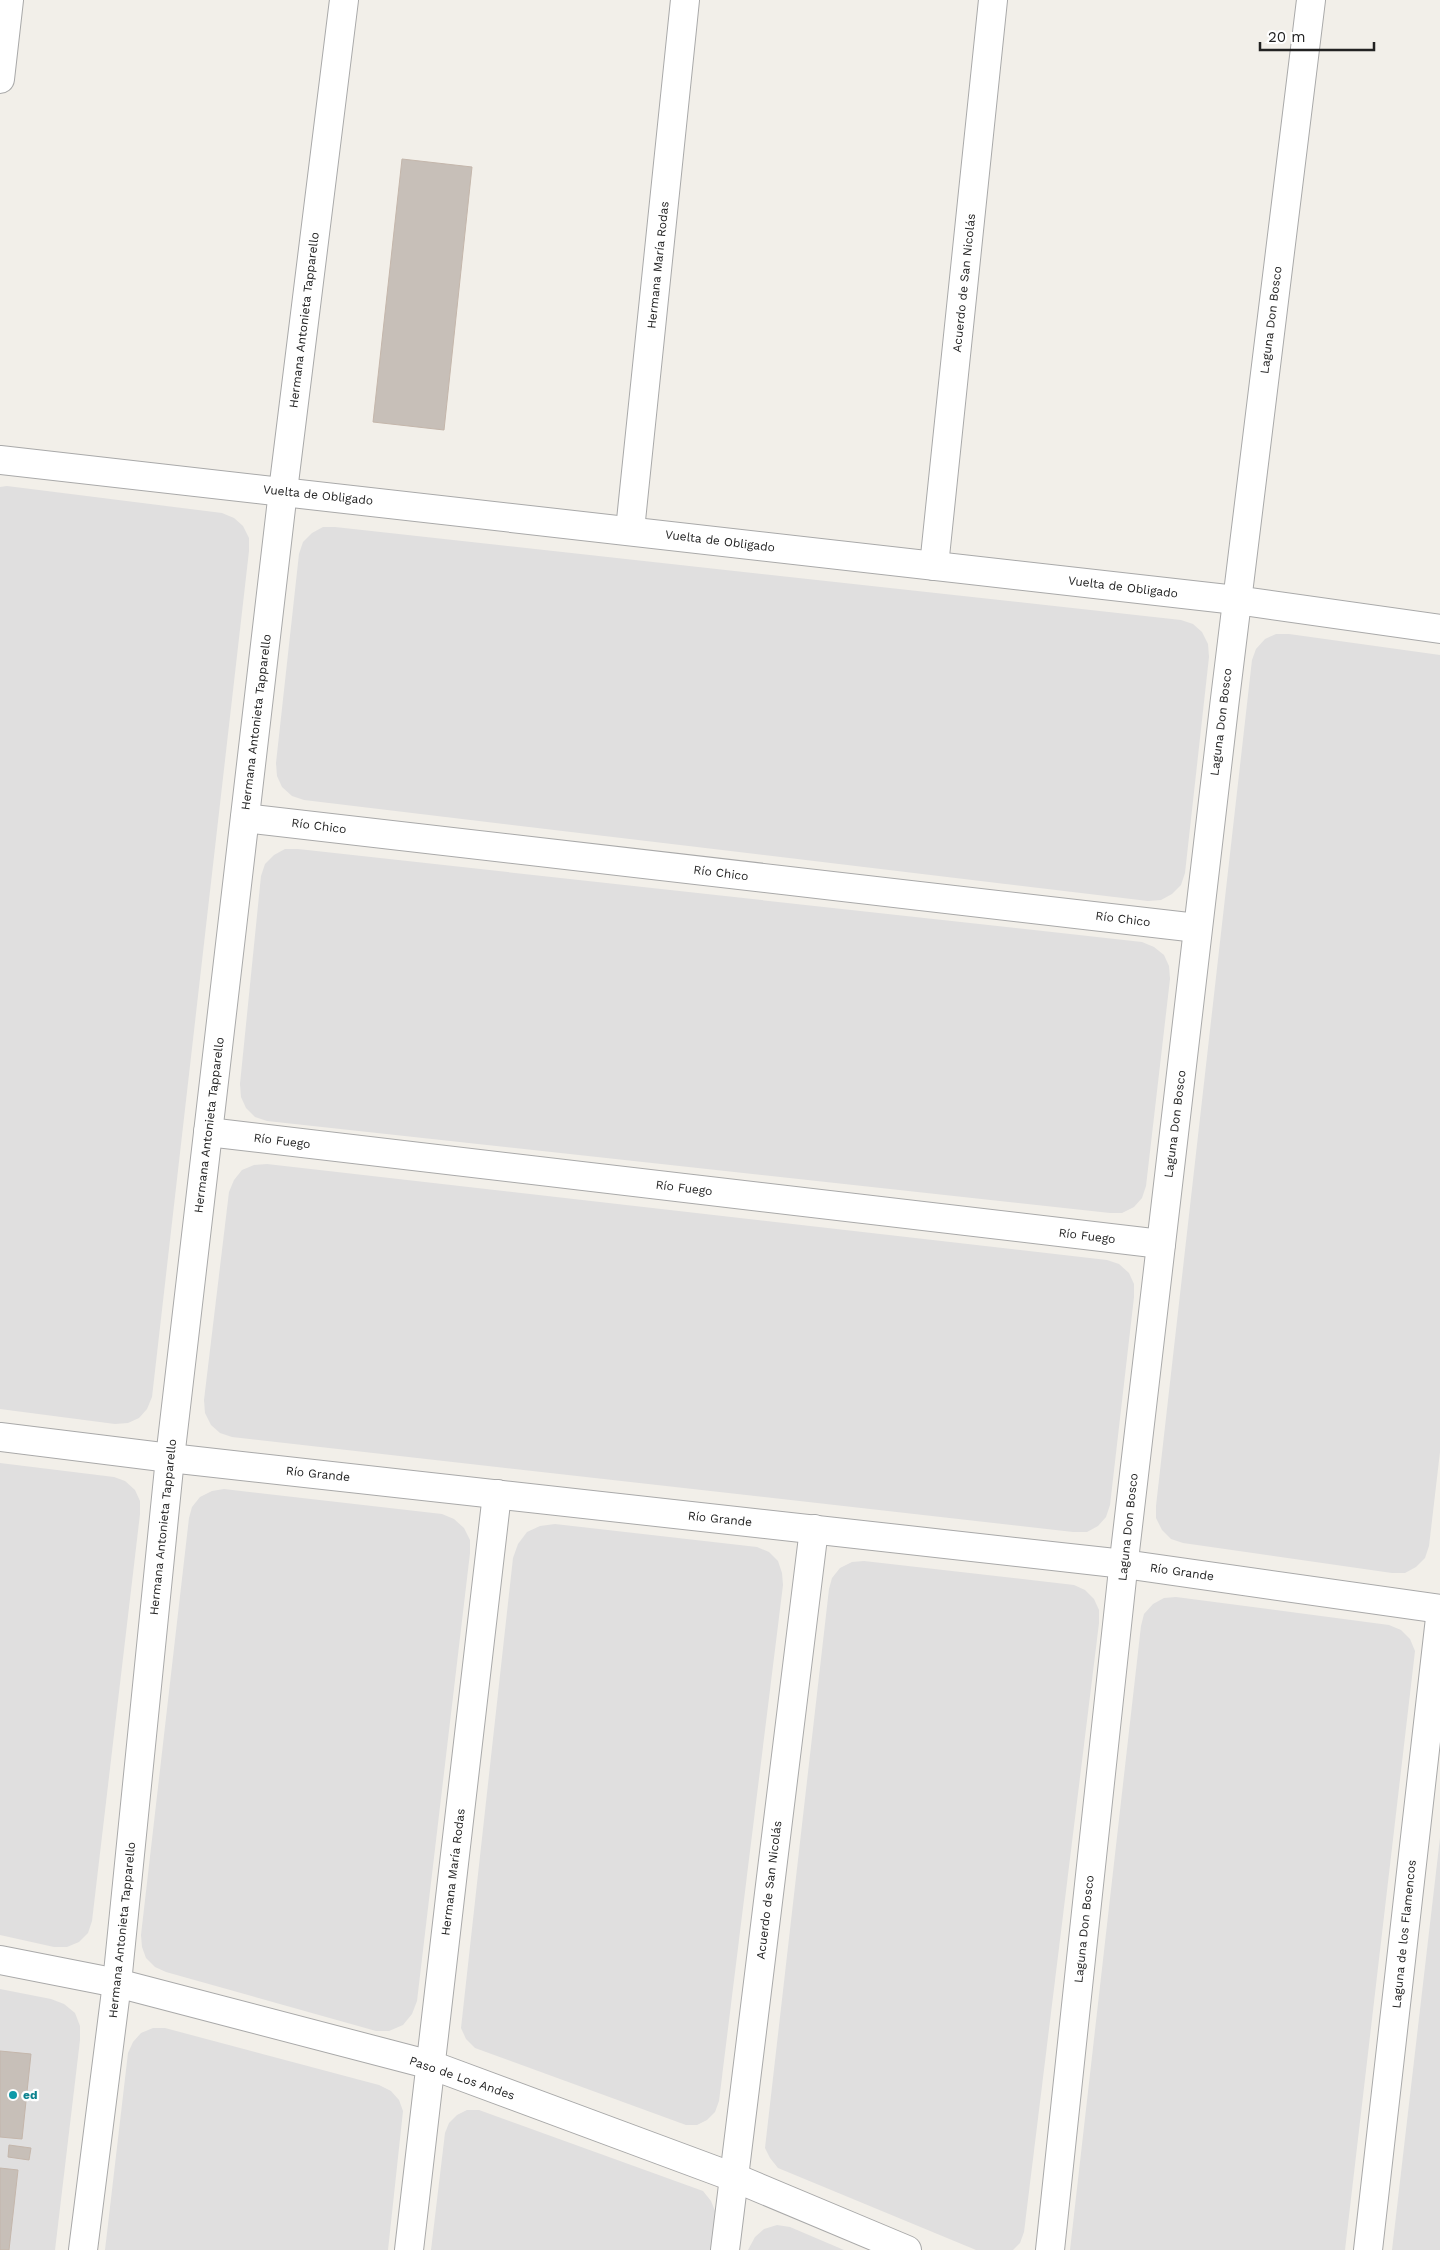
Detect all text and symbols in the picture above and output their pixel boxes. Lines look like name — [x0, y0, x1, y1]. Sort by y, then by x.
scale bar — [1260, 20, 1374, 52]
text: 20 m — [1268, 28, 1306, 46]
street label: Hermana María Rodas — [644, 201, 672, 329]
street label: Acuerdo de San Nicolás — [950, 213, 978, 353]
street label: Hermana Antonieta Tapparello — [286, 231, 322, 409]
street label: Laguna Don Bosco — [1257, 265, 1285, 375]
street label: Vuelta de Obligado — [262, 482, 374, 508]
street label: Vuelta de Obligado — [664, 527, 776, 555]
street label: Vuelta de Obligado — [1067, 573, 1179, 601]
street label: Hermana Antonieta Tapparello — [238, 633, 274, 811]
street label: Laguna Don Bosco — [1207, 667, 1235, 777]
street label: Río Chico — [291, 816, 347, 836]
street label: Río Chico — [693, 863, 749, 883]
street label: Río Chico — [1095, 909, 1151, 929]
street label: Hermana Antonieta Tapparello — [191, 1036, 227, 1214]
street label: Laguna Don Bosco — [1161, 1069, 1189, 1179]
street label: Río Fuego — [253, 1131, 311, 1151]
street label: Río Fuego — [655, 1178, 713, 1198]
street label: Río Fuego — [1058, 1226, 1116, 1246]
street label: Hermana Antonieta Tapparello — [147, 1438, 179, 1616]
street label: Río Grande — [285, 1464, 351, 1484]
street label: Laguna Don Bosco — [1115, 1472, 1141, 1582]
street label: Río Grande — [687, 1509, 753, 1529]
street label: Río Grande — [1149, 1561, 1215, 1583]
street label: Hermana María Rodas — [438, 1808, 468, 1936]
street label: Acuerdo de San Nicolás — [754, 1820, 784, 1960]
street label: Hermana Antonieta Tapparello — [106, 1841, 138, 2019]
street label: Laguna de los Flamencos — [1389, 1859, 1419, 2009]
street label: Laguna Don Bosco — [1071, 1874, 1097, 1984]
street label: Paso de Los Andes — [407, 2053, 517, 2103]
place label: ed — [23, 2088, 37, 2102]
marker: ed — [7, 2089, 19, 2101]

